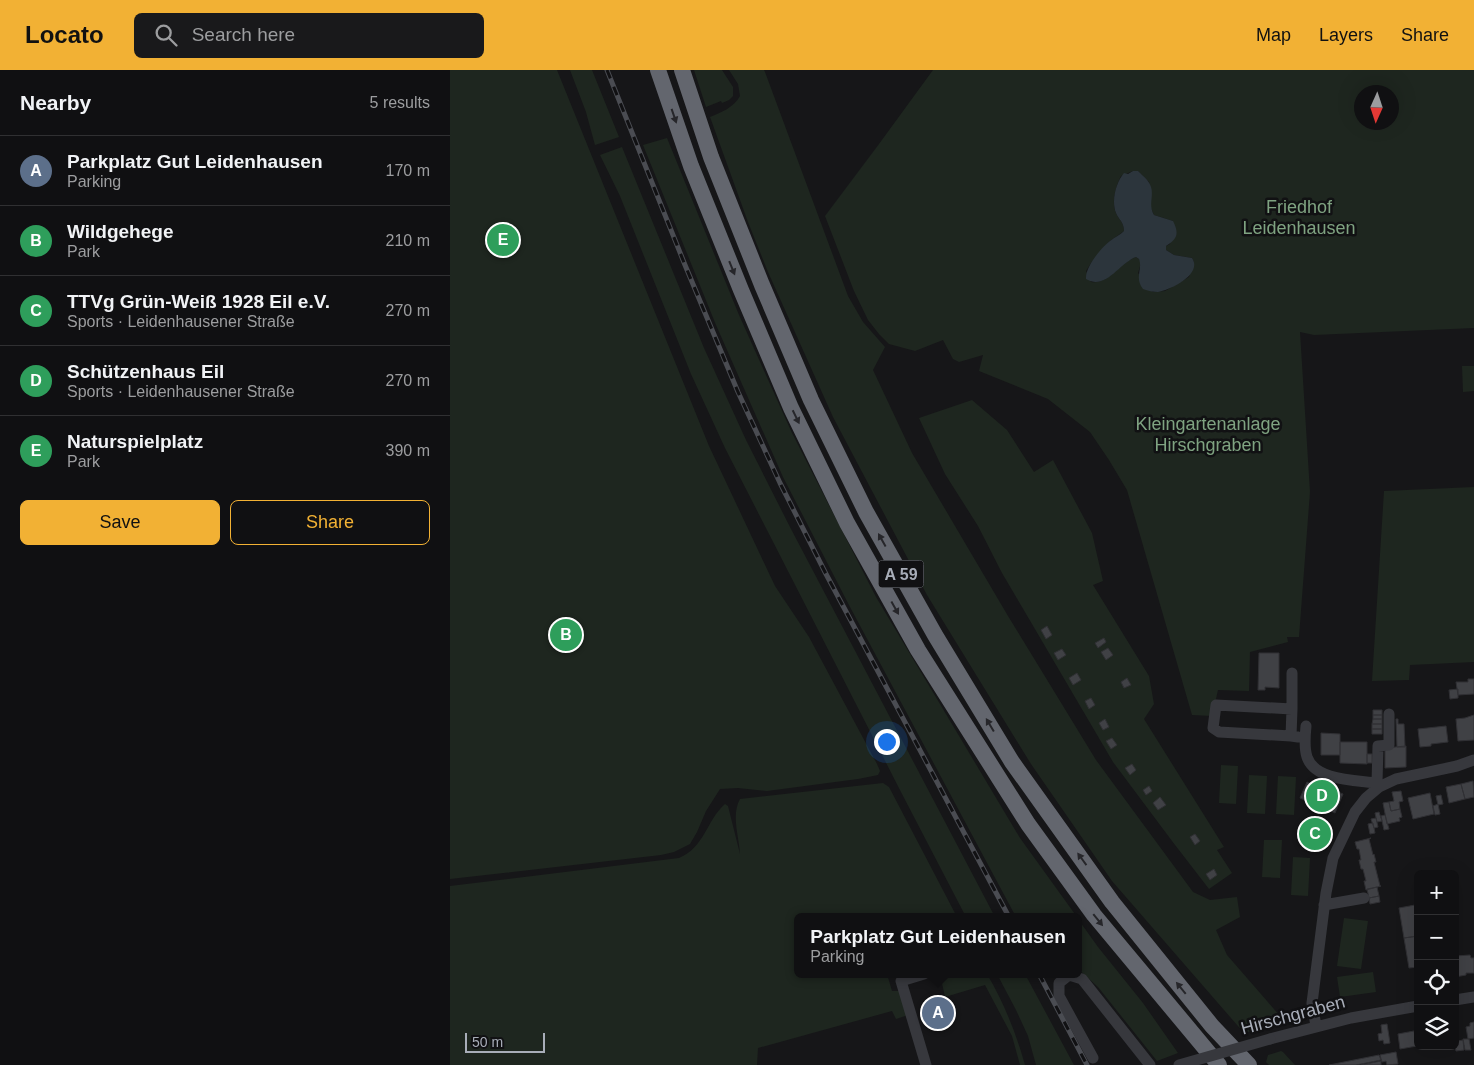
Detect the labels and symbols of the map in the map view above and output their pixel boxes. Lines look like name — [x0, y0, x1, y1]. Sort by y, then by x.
north arrow — [1354, 85, 1399, 130]
one-way arrow — [670, 109, 678, 124]
park label: Friedhof Leidenhausen — [1242, 197, 1356, 238]
pin: E — [487, 221, 519, 259]
one-way arrow — [728, 261, 736, 275]
one-way arrow — [792, 410, 800, 424]
park label: Kleingartenanlage Hirschgraben — [1135, 414, 1281, 455]
one-way arrow — [877, 533, 886, 546]
road number: A 59 — [878, 560, 924, 588]
one-way arrow — [890, 601, 899, 615]
pin: B — [550, 616, 582, 654]
one-way arrow — [985, 719, 994, 732]
your location — [874, 729, 900, 755]
pin: D — [1306, 777, 1338, 815]
pin: C — [1299, 815, 1331, 853]
one-way arrow — [1077, 853, 1087, 866]
one-way arrow — [1092, 913, 1103, 926]
one-way arrow — [1176, 981, 1187, 994]
street label: Hirschgraben — [1239, 991, 1347, 1039]
pin: A — [922, 994, 954, 1032]
scale bar — [465, 1030, 545, 1053]

